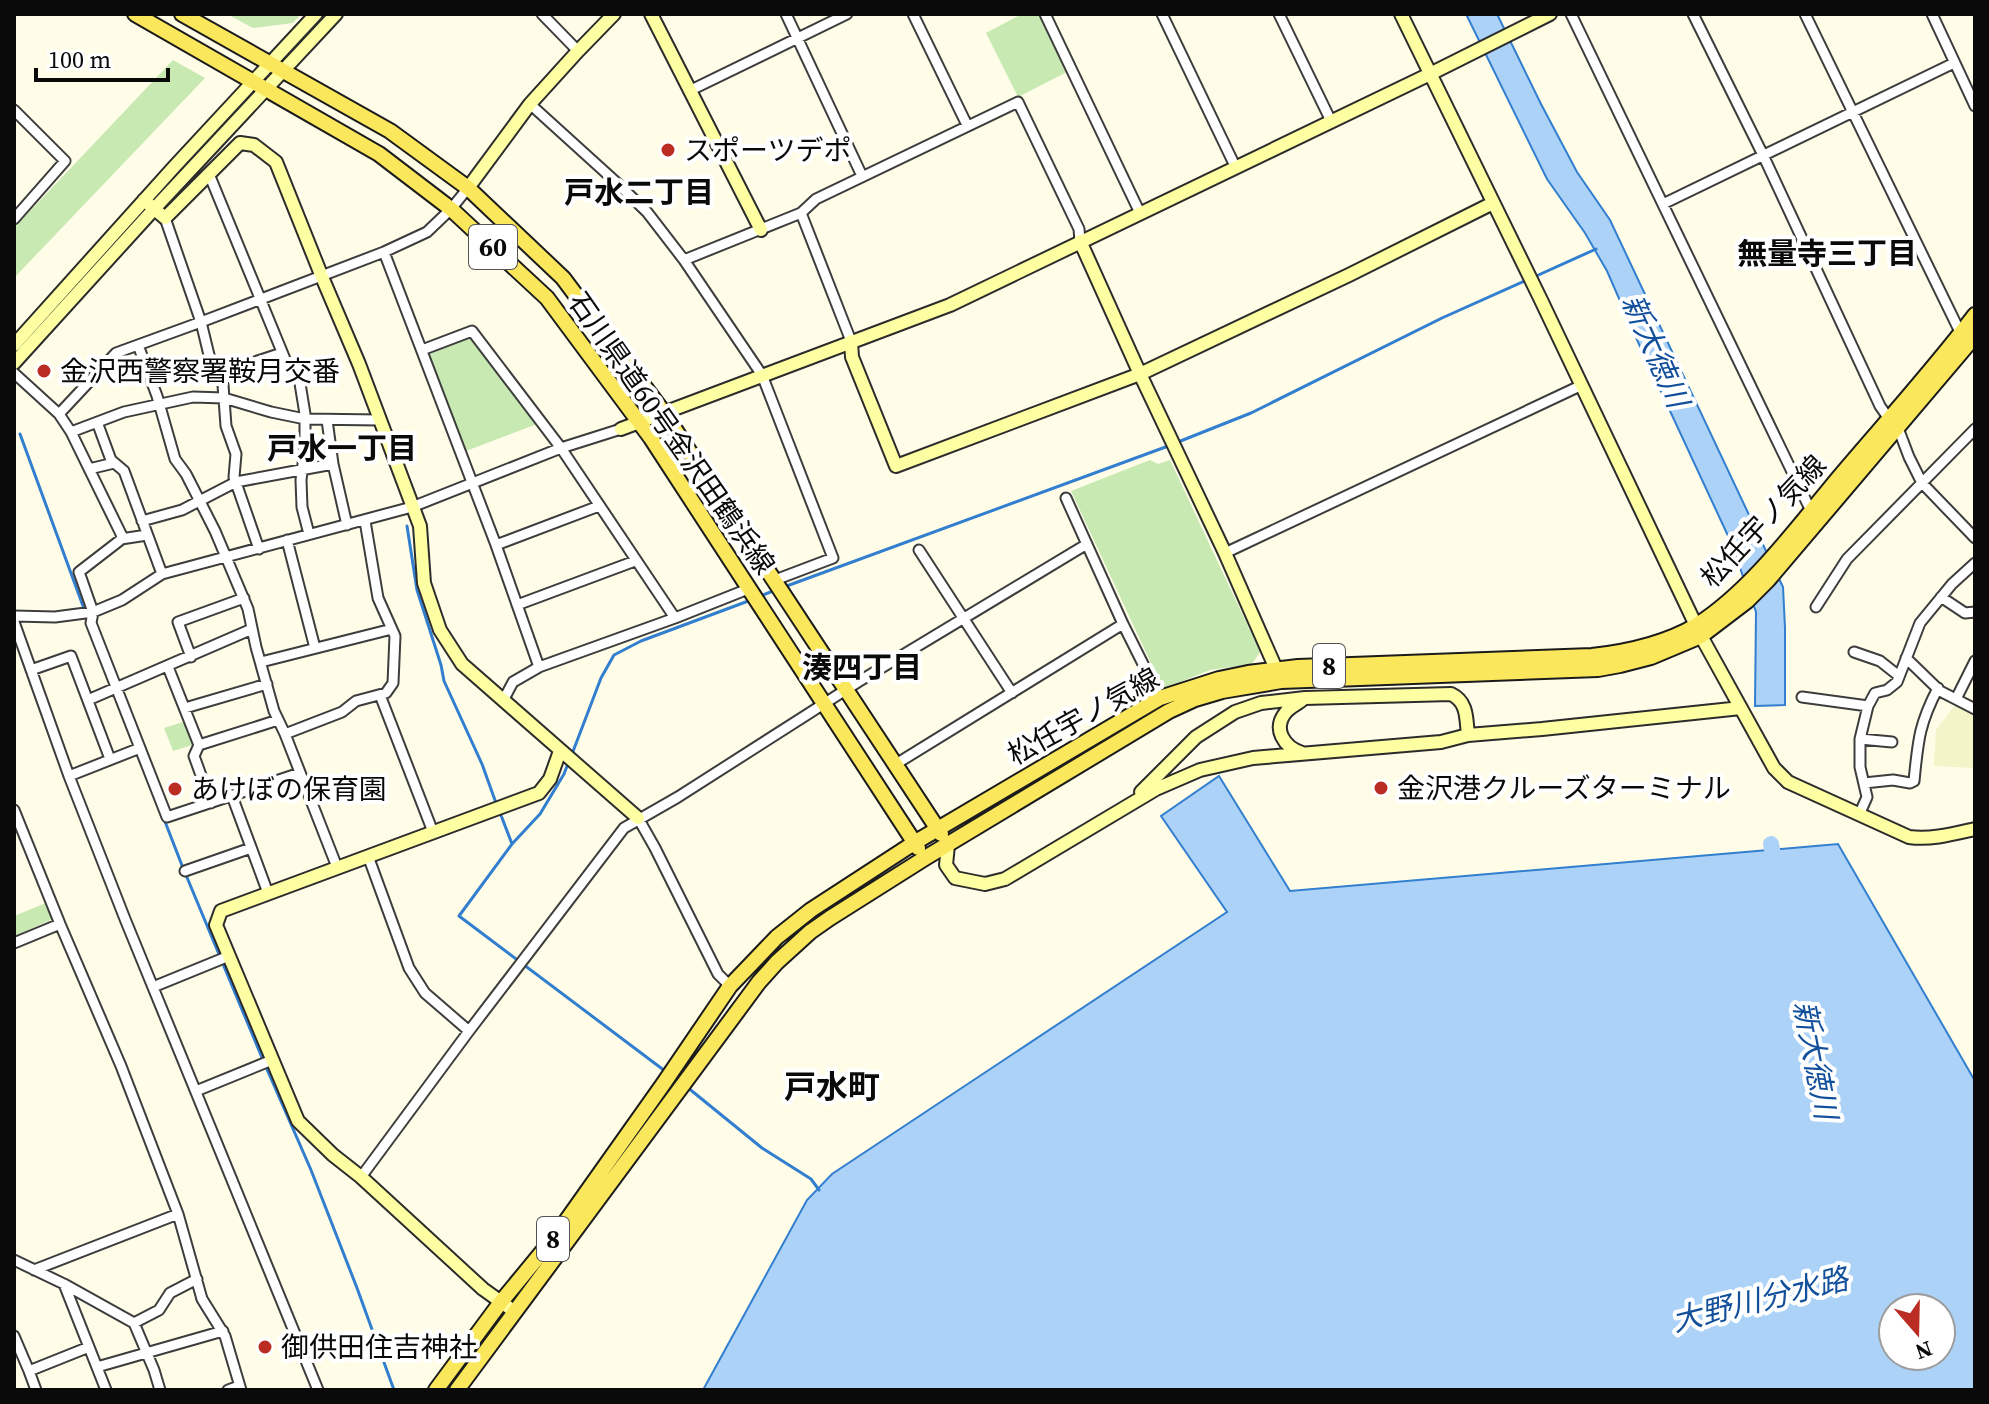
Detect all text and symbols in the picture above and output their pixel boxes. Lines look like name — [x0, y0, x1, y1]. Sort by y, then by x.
scale bar — [36, 32, 168, 82]
text: 100 m — [48, 43, 111, 76]
place label: スポーツデポ — [684, 131, 851, 169]
marker: スポーツデポ — [659, 141, 677, 159]
district label: 戸水二丁目 — [564, 172, 714, 213]
road number: 60 — [469, 225, 517, 269]
district label: 無量寺三丁目 — [1737, 233, 1917, 274]
street label: 石川県道60号金沢田鶴浜線 — [560, 284, 784, 582]
water label: 新大徳川 — [1612, 288, 1700, 417]
place label: 金沢西警察署鞍月交番 — [60, 352, 340, 390]
marker: 金沢西警察署鞍月交番 — [35, 362, 53, 380]
district label: 戸水一丁目 — [267, 428, 417, 469]
street label: 松任宇ノ気線 — [1692, 447, 1834, 595]
road number: 8 — [1313, 644, 1345, 688]
district label: 湊四丁目 — [802, 647, 922, 688]
street label: 松任宇ノ気線 — [1000, 659, 1166, 773]
place label: 金沢港クルーズターミナル — [1397, 769, 1731, 807]
place label: あけぼの保育園 — [191, 770, 387, 808]
marker: 金沢港クルーズターミナル — [1372, 779, 1390, 797]
marker: あけぼの保育園 — [166, 780, 184, 798]
water label: 新大徳川 — [1784, 997, 1848, 1126]
district label: 戸水町 — [784, 1065, 880, 1109]
road number: 8 — [537, 1217, 569, 1261]
water label: 大野川分水路 — [1668, 1257, 1855, 1341]
north arrow — [1877, 1292, 1957, 1372]
place label: 御供田住吉神社 — [281, 1328, 477, 1366]
text: N — [1911, 1334, 1937, 1368]
marker: 御供田住吉神社 — [256, 1338, 274, 1356]

